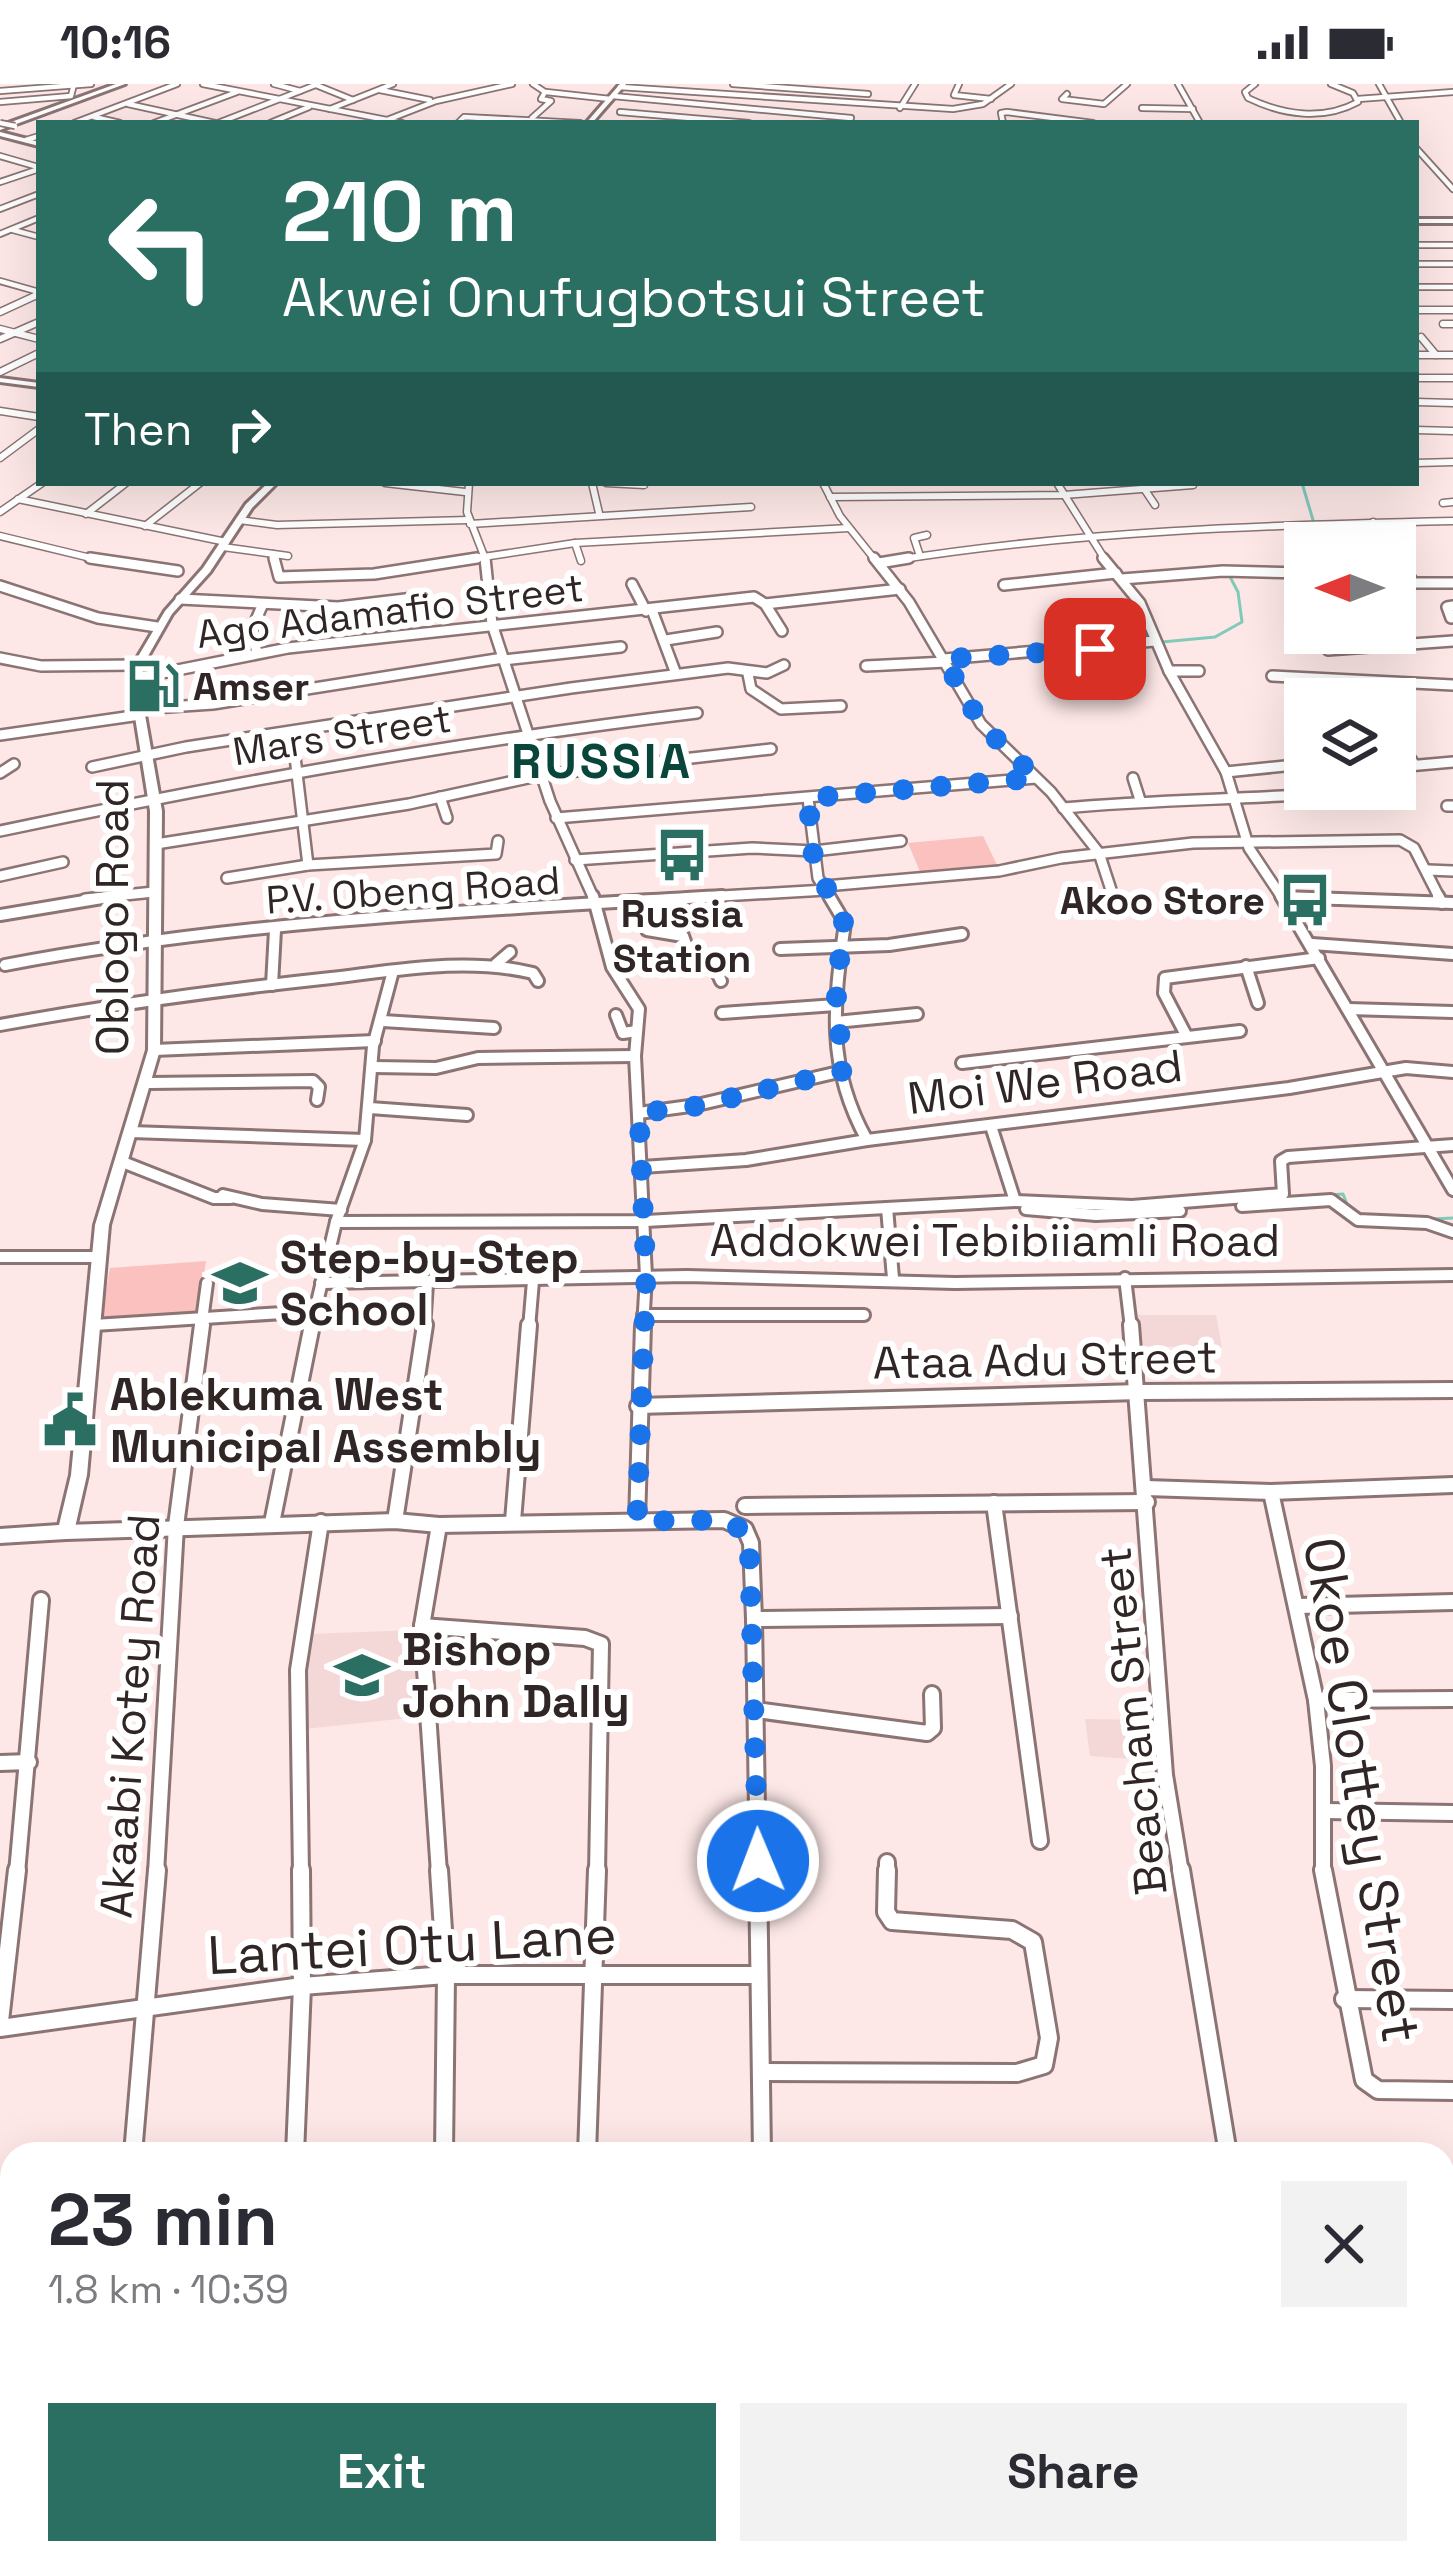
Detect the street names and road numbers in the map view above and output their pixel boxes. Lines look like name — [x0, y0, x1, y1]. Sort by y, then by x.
street label: Ago Adamafio Street — [194, 563, 586, 659]
street label: Mars Street — [229, 694, 455, 776]
street label: Oblogo Road — [84, 779, 141, 1055]
street label: P.V. Obeng Road — [264, 855, 562, 925]
street label: Moi We Road — [904, 1037, 1186, 1127]
street label: Addokwei Tebibiiamli Road — [710, 1212, 1280, 1269]
street label: Ataa Adu Street — [872, 1328, 1218, 1392]
street label: Akaabi Kotey Road — [87, 1512, 173, 1920]
street label: Okoe Clottey Street — [1288, 1533, 1436, 2047]
street label: Beacham Street — [1086, 1544, 1180, 1898]
street label: Lantei Otu Lane — [206, 1900, 618, 1990]

